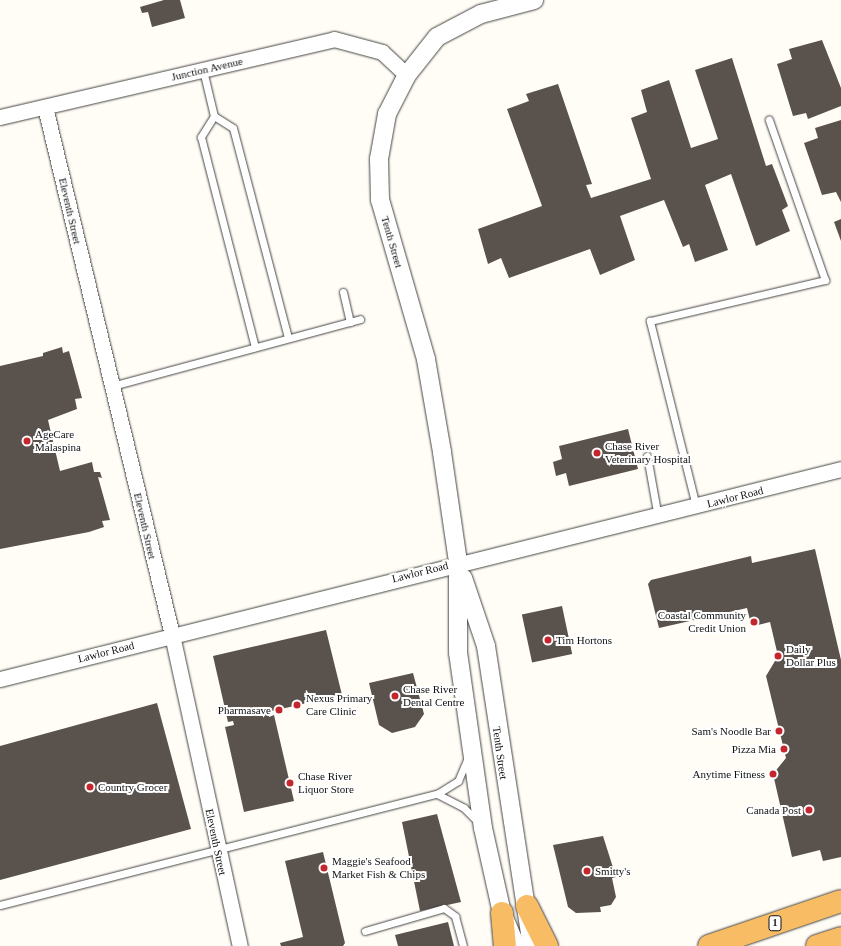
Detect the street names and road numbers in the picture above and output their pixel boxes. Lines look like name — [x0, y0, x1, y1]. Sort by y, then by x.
street label: Junction Avenue — [170, 54, 244, 84]
street label: Eleventh Street — [56, 177, 84, 245]
street label: Tenth Street — [378, 215, 406, 269]
street label: Lawlor Road — [705, 484, 765, 510]
street label: Eleventh Street — [131, 492, 159, 560]
street label: Lawlor Road — [390, 559, 450, 585]
street label: Lawlor Road — [76, 639, 136, 665]
street label: Tenth Street — [490, 726, 510, 780]
street label: Eleventh Street — [203, 808, 229, 876]
road number: 1 — [768, 915, 782, 931]

